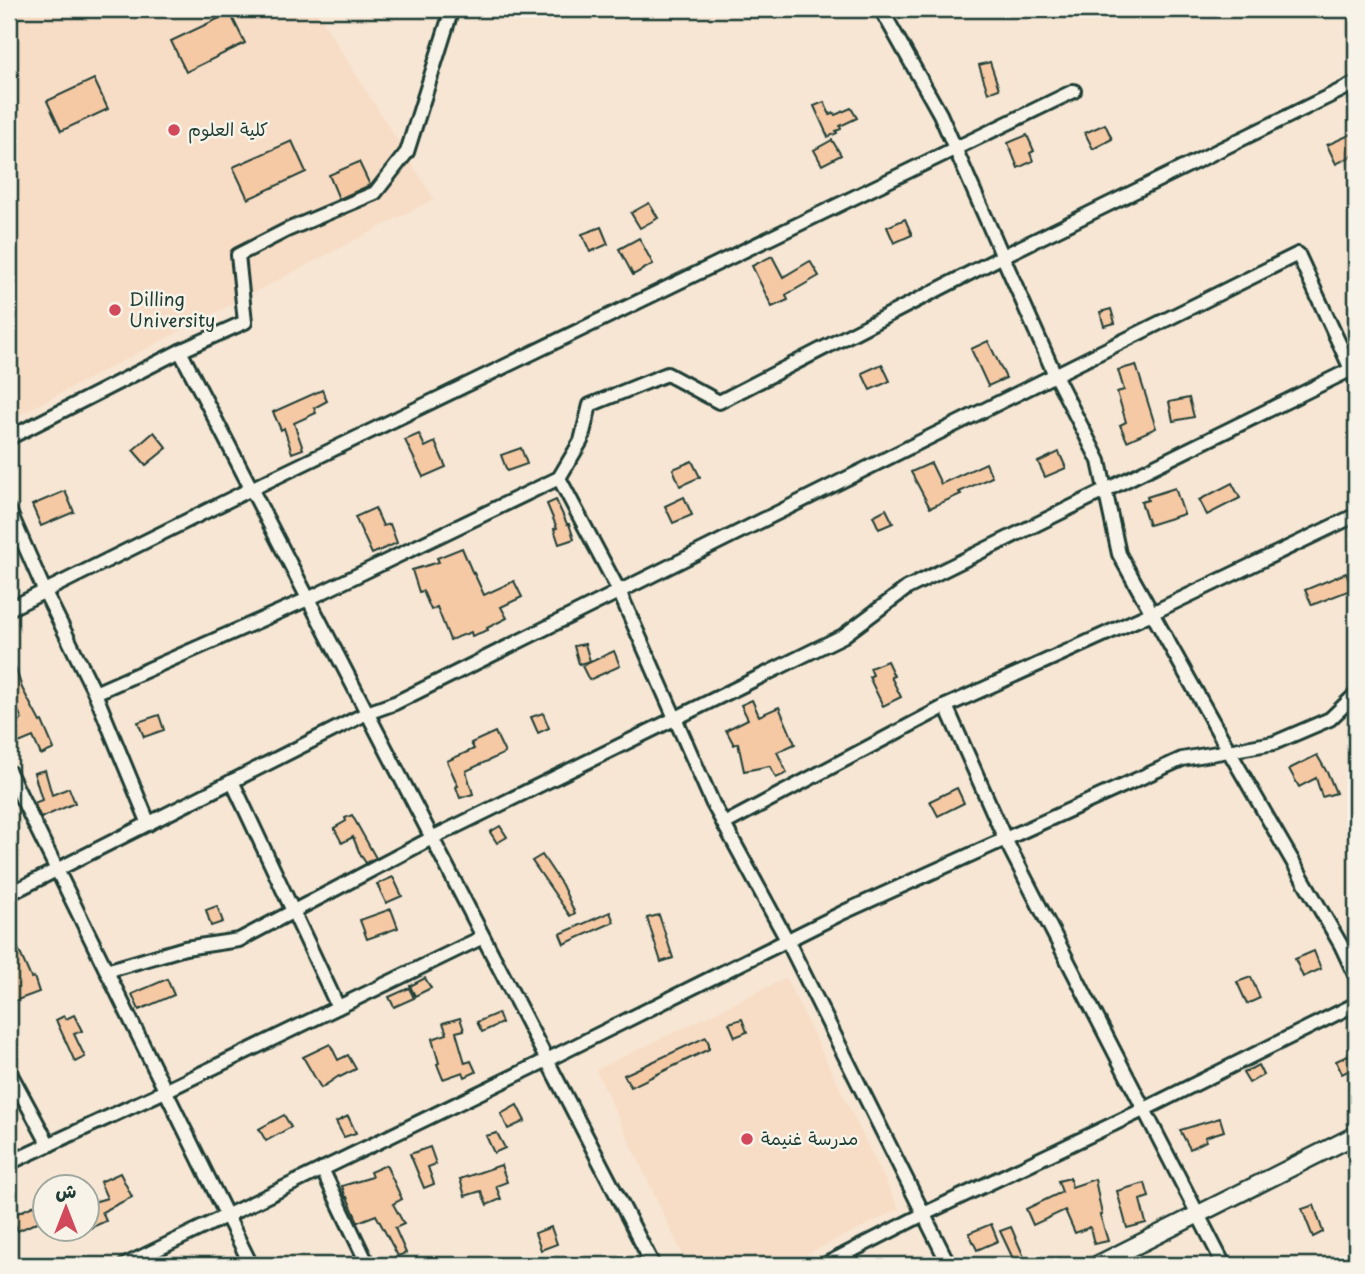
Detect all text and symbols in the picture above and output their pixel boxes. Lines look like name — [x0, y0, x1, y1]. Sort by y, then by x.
place label: كلية العلوم — [188, 115, 269, 144]
marker: كلية العلوم — [166, 122, 182, 138]
place label: Dilling University — [129, 285, 215, 333]
marker: Dilling University — [107, 302, 123, 318]
place label: مدرسة غنيمة — [761, 1124, 858, 1151]
marker: مدرسة غنيمة — [739, 1131, 755, 1147]
north arrow — [32, 1172, 102, 1242]
text: ش — [56, 1176, 77, 1204]

